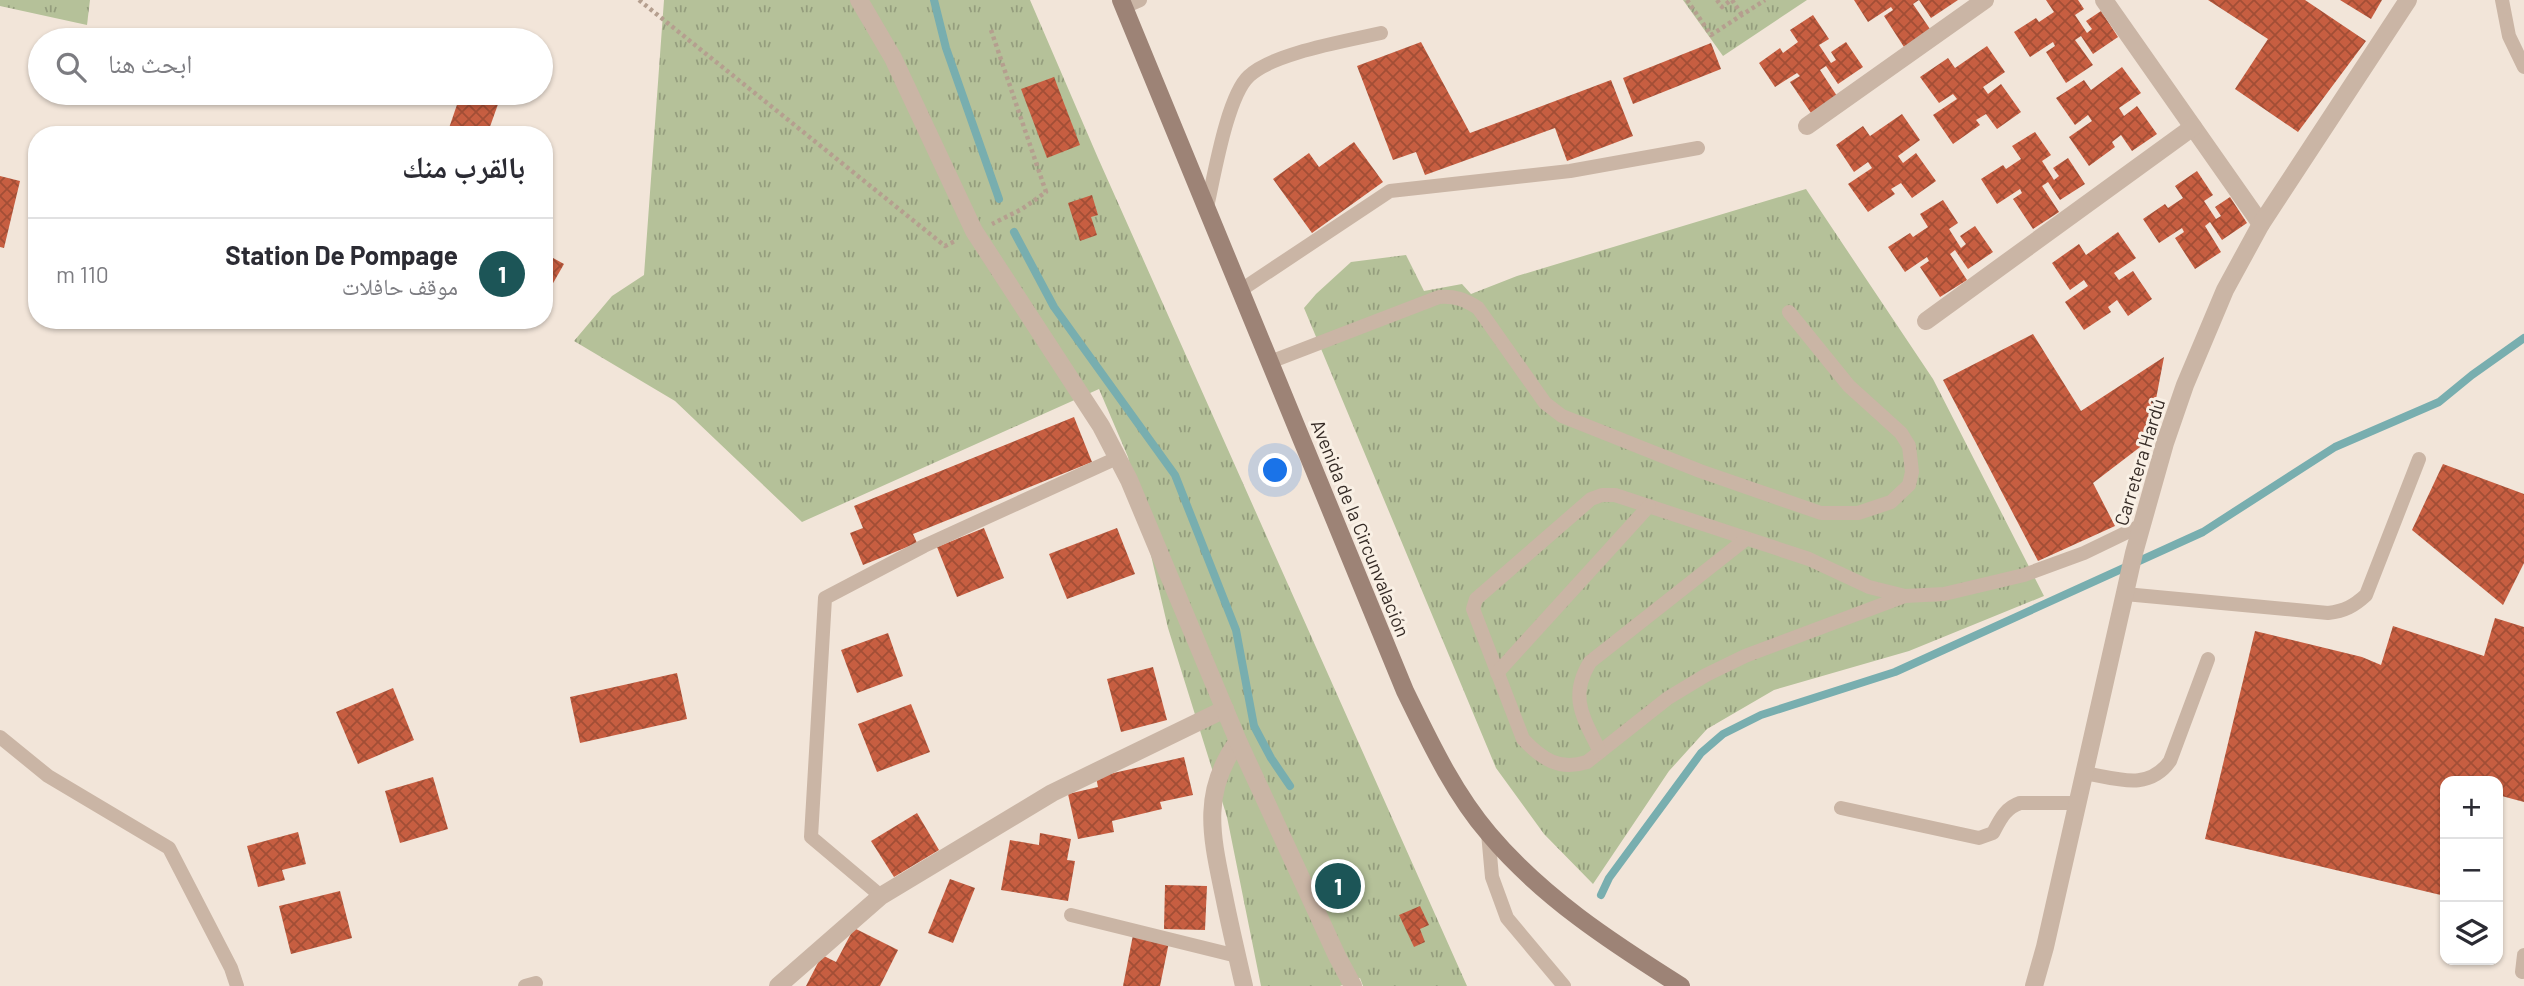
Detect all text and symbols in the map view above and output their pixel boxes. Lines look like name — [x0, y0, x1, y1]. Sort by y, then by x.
search box — [28, 28, 553, 105]
text: ابحث هنا — [108, 47, 192, 78]
icon: search — [52, 48, 90, 86]
text: بالقرب منك — [402, 148, 525, 184]
text: Station De Pompage — [225, 239, 458, 270]
text: 110 m — [56, 260, 109, 288]
text: 1 — [498, 260, 506, 288]
text: موقف حافلات — [342, 272, 458, 300]
street label: Carretera Hardú — [2109, 396, 2169, 528]
street label: Avenida de la Circunvalación — [1307, 416, 1415, 640]
your location — [1258, 453, 1292, 487]
map controls — [2440, 776, 2503, 965]
button: + — [2440, 776, 2503, 839]
button: − — [2440, 839, 2503, 902]
pin: 1 — [1315, 860, 1361, 912]
button: layers — [2440, 902, 2503, 965]

